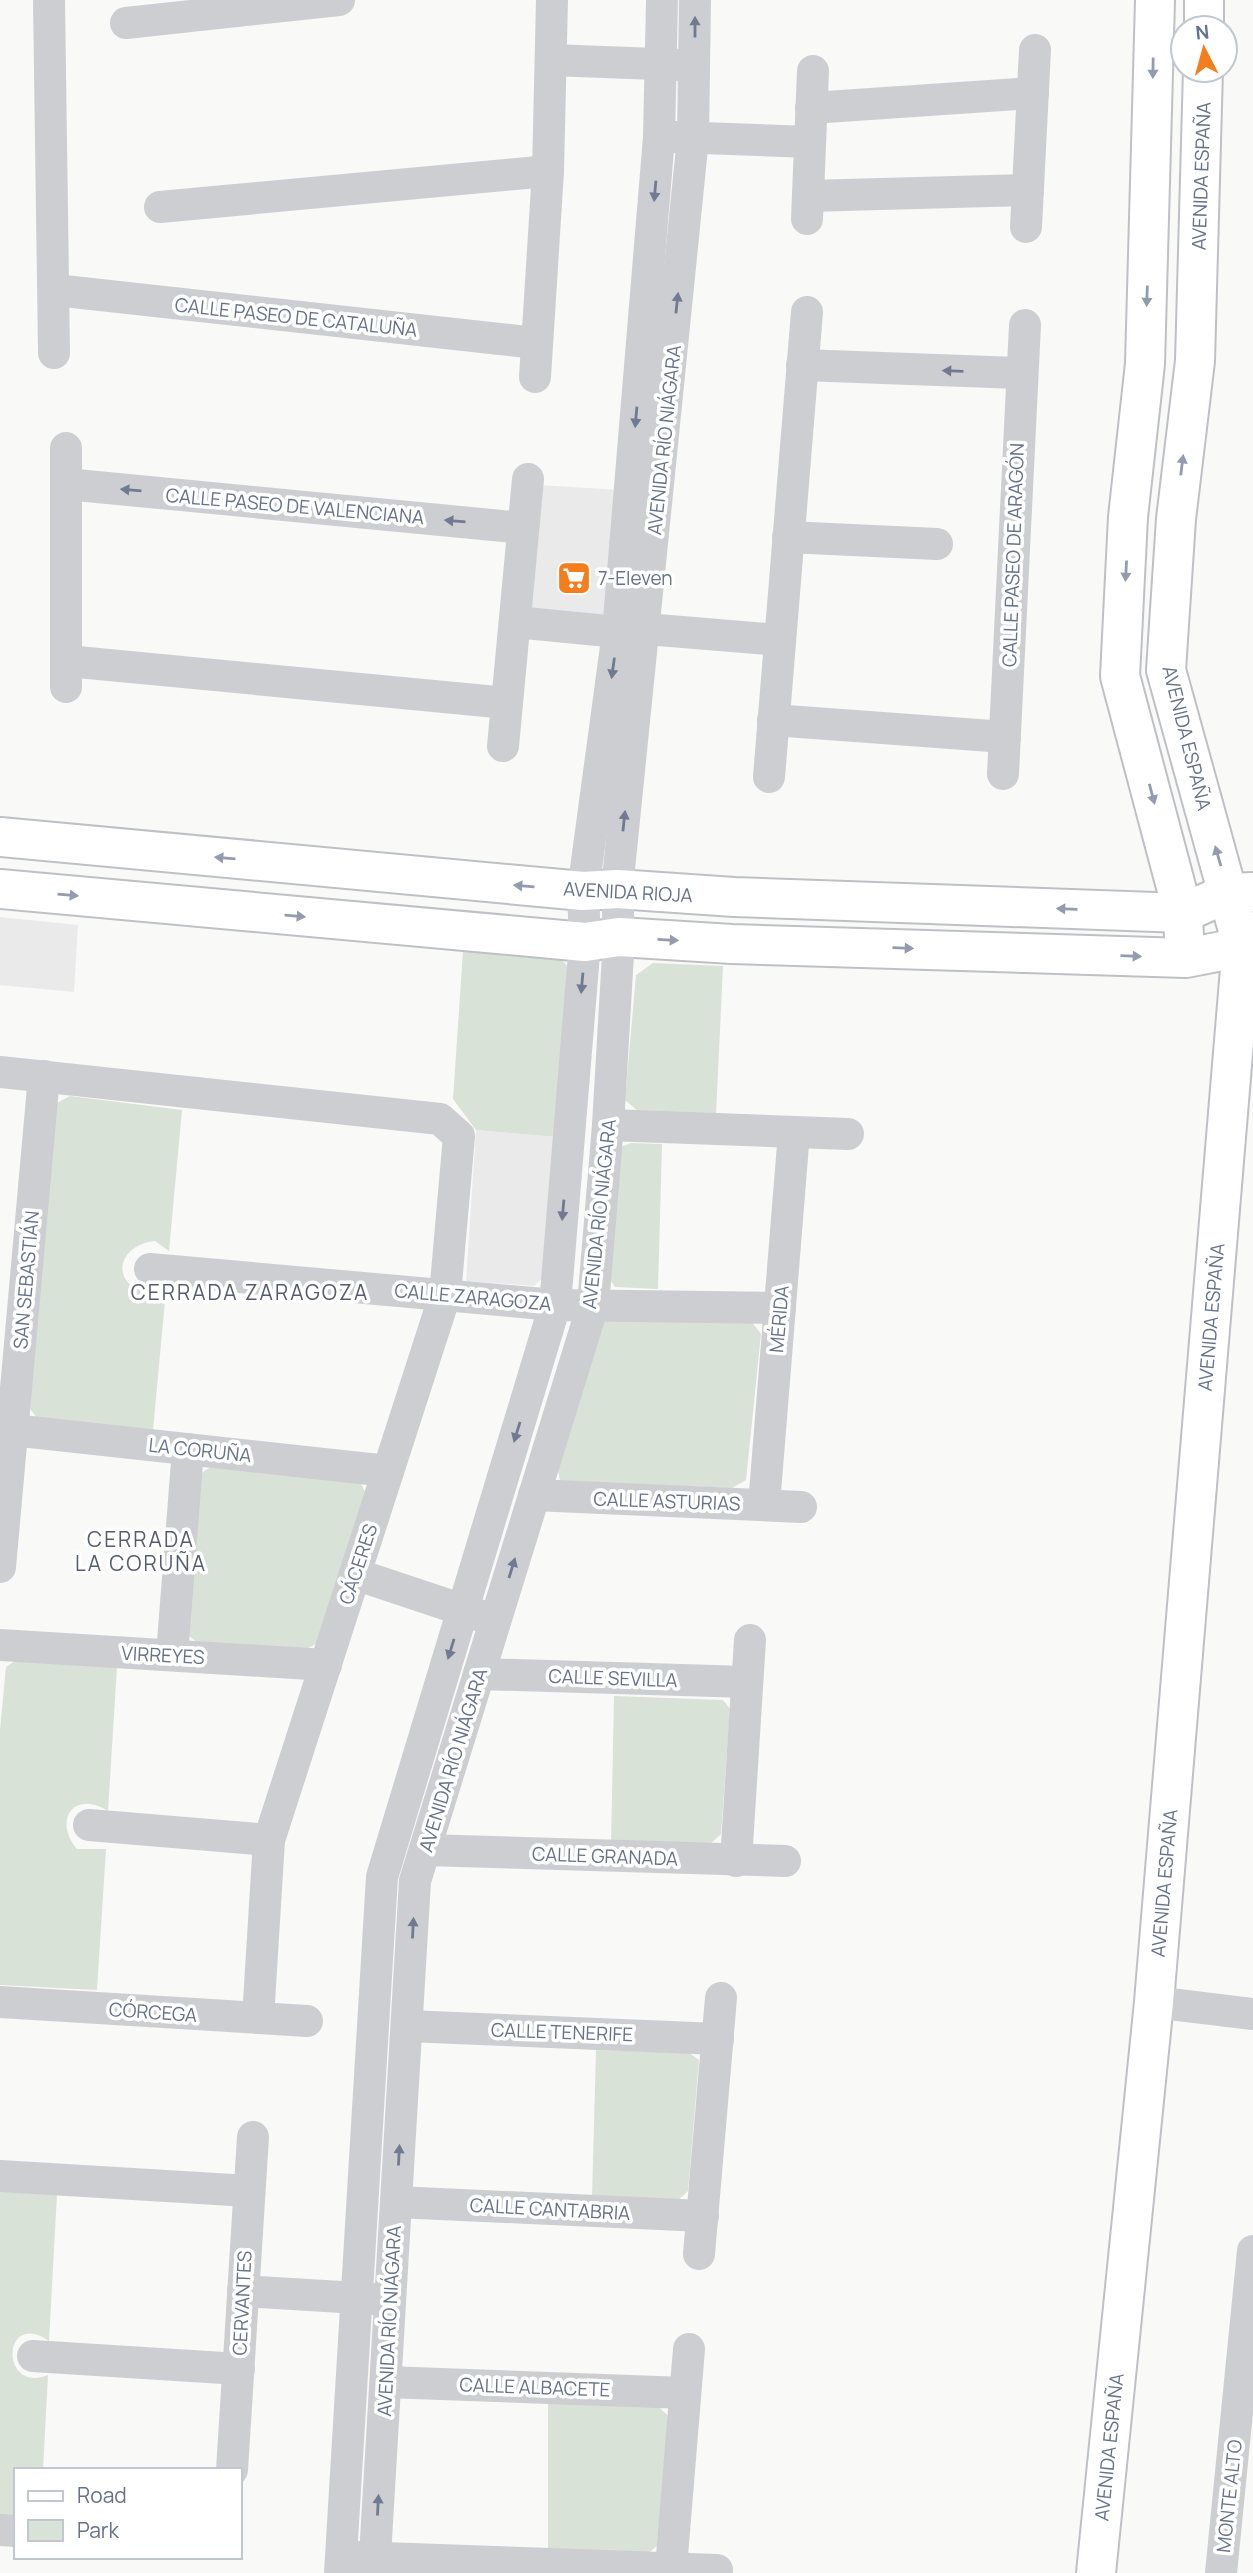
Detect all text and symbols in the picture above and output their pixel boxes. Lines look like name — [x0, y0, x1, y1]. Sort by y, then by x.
north arrow — [1169, 14, 1239, 84]
one-way arrow — [689, 16, 701, 38]
text: N — [1194, 18, 1210, 46]
one-way arrow — [1147, 57, 1159, 79]
street label: AVENIDA ESPAÑA — [1185, 101, 1217, 251]
one-way arrow — [649, 180, 660, 202]
one-way arrow — [1142, 285, 1153, 307]
street label: CALLE PASEO DE CATALUÑA — [174, 291, 418, 343]
one-way arrow — [672, 291, 683, 313]
street label: AVENIDA RÍO NIÁGARA — [641, 344, 687, 536]
one-way arrow — [941, 365, 963, 376]
one-way arrow — [630, 406, 641, 428]
street label: CALLE PASEO DE ARAGÓN — [996, 443, 1030, 667]
one-way arrow — [1177, 454, 1188, 476]
street label: CALLE PASEO DE VALENCIANA — [165, 482, 425, 530]
one-way arrow — [120, 484, 142, 495]
one-way arrow — [444, 515, 466, 526]
supermarket icon: 7-Eleven — [555, 559, 593, 597]
one-way arrow — [1120, 560, 1131, 582]
place label: 7-Eleven — [598, 565, 673, 591]
one-way arrow — [608, 657, 619, 679]
street label: AVENIDA ESPAÑA — [1156, 663, 1218, 813]
one-way arrow — [1147, 784, 1157, 805]
one-way arrow — [619, 810, 630, 832]
one-way arrow — [1212, 845, 1223, 867]
one-way arrow — [214, 852, 236, 863]
street label: AVENIDA RIOJA — [563, 876, 693, 908]
one-way arrow — [513, 880, 535, 891]
one-way arrow — [57, 890, 79, 901]
one-way arrow — [1055, 903, 1077, 914]
one-way arrow — [284, 911, 306, 922]
one-way arrow — [657, 935, 679, 946]
one-way arrow — [893, 942, 915, 953]
one-way arrow — [1120, 950, 1142, 962]
one-way arrow — [576, 973, 587, 995]
street label: AVENIDA RÍO NIÁGARA — [576, 1118, 622, 1310]
one-way arrow — [557, 1199, 568, 1221]
street label: SAN SEBASTIÁN — [7, 1210, 45, 1350]
street label: AVENIDA ESPAÑA — [1192, 1242, 1230, 1392]
street label: CALLE ZARAGOZA — [393, 1277, 553, 1317]
district label: CERRADA ZARAGOZA — [131, 1278, 369, 1306]
street label: MÉRIDA — [763, 1284, 795, 1354]
one-way arrow — [511, 1421, 521, 1442]
street label: LA CORUÑA — [147, 1432, 253, 1468]
street label: CALLE ASTURIAS — [593, 1485, 741, 1517]
street label: CÁCERES — [333, 1520, 383, 1608]
district label: CERRADA LA CORUÑA — [75, 1525, 207, 1577]
one-way arrow — [507, 1558, 517, 1579]
one-way arrow — [445, 1639, 455, 1660]
street label: VIRREYES — [121, 1640, 206, 1670]
street label: CALLE SEVILLA — [548, 1663, 678, 1693]
street label: AVENIDA RÍO NIÁGARA — [413, 1665, 493, 1855]
street label: AVENIDA ESPAÑA — [1145, 1808, 1183, 1958]
street label: CALLE GRANADA — [532, 1840, 678, 1872]
one-way arrow — [407, 1917, 418, 1939]
street label: CÓRCEGA — [108, 1996, 198, 2028]
street label: CALLE TENERIFE — [491, 2017, 633, 2047]
one-way arrow — [394, 2144, 405, 2166]
street label: CALLE CANTABRIA — [469, 2192, 631, 2226]
street label: AVENIDA RÍO NIÁGARA — [371, 2225, 407, 2417]
street label: CERVANTES — [226, 2250, 258, 2356]
street label: CALLE ALBACETE — [459, 2371, 611, 2403]
street label: AVENIDA ESPAÑA — [1088, 2372, 1130, 2522]
street label: MONTE ALTO — [1210, 2438, 1248, 2554]
legend — [14, 2468, 242, 2559]
text: Road — [77, 2481, 127, 2509]
one-way arrow — [373, 2494, 384, 2516]
text: Park — [77, 2516, 119, 2544]

